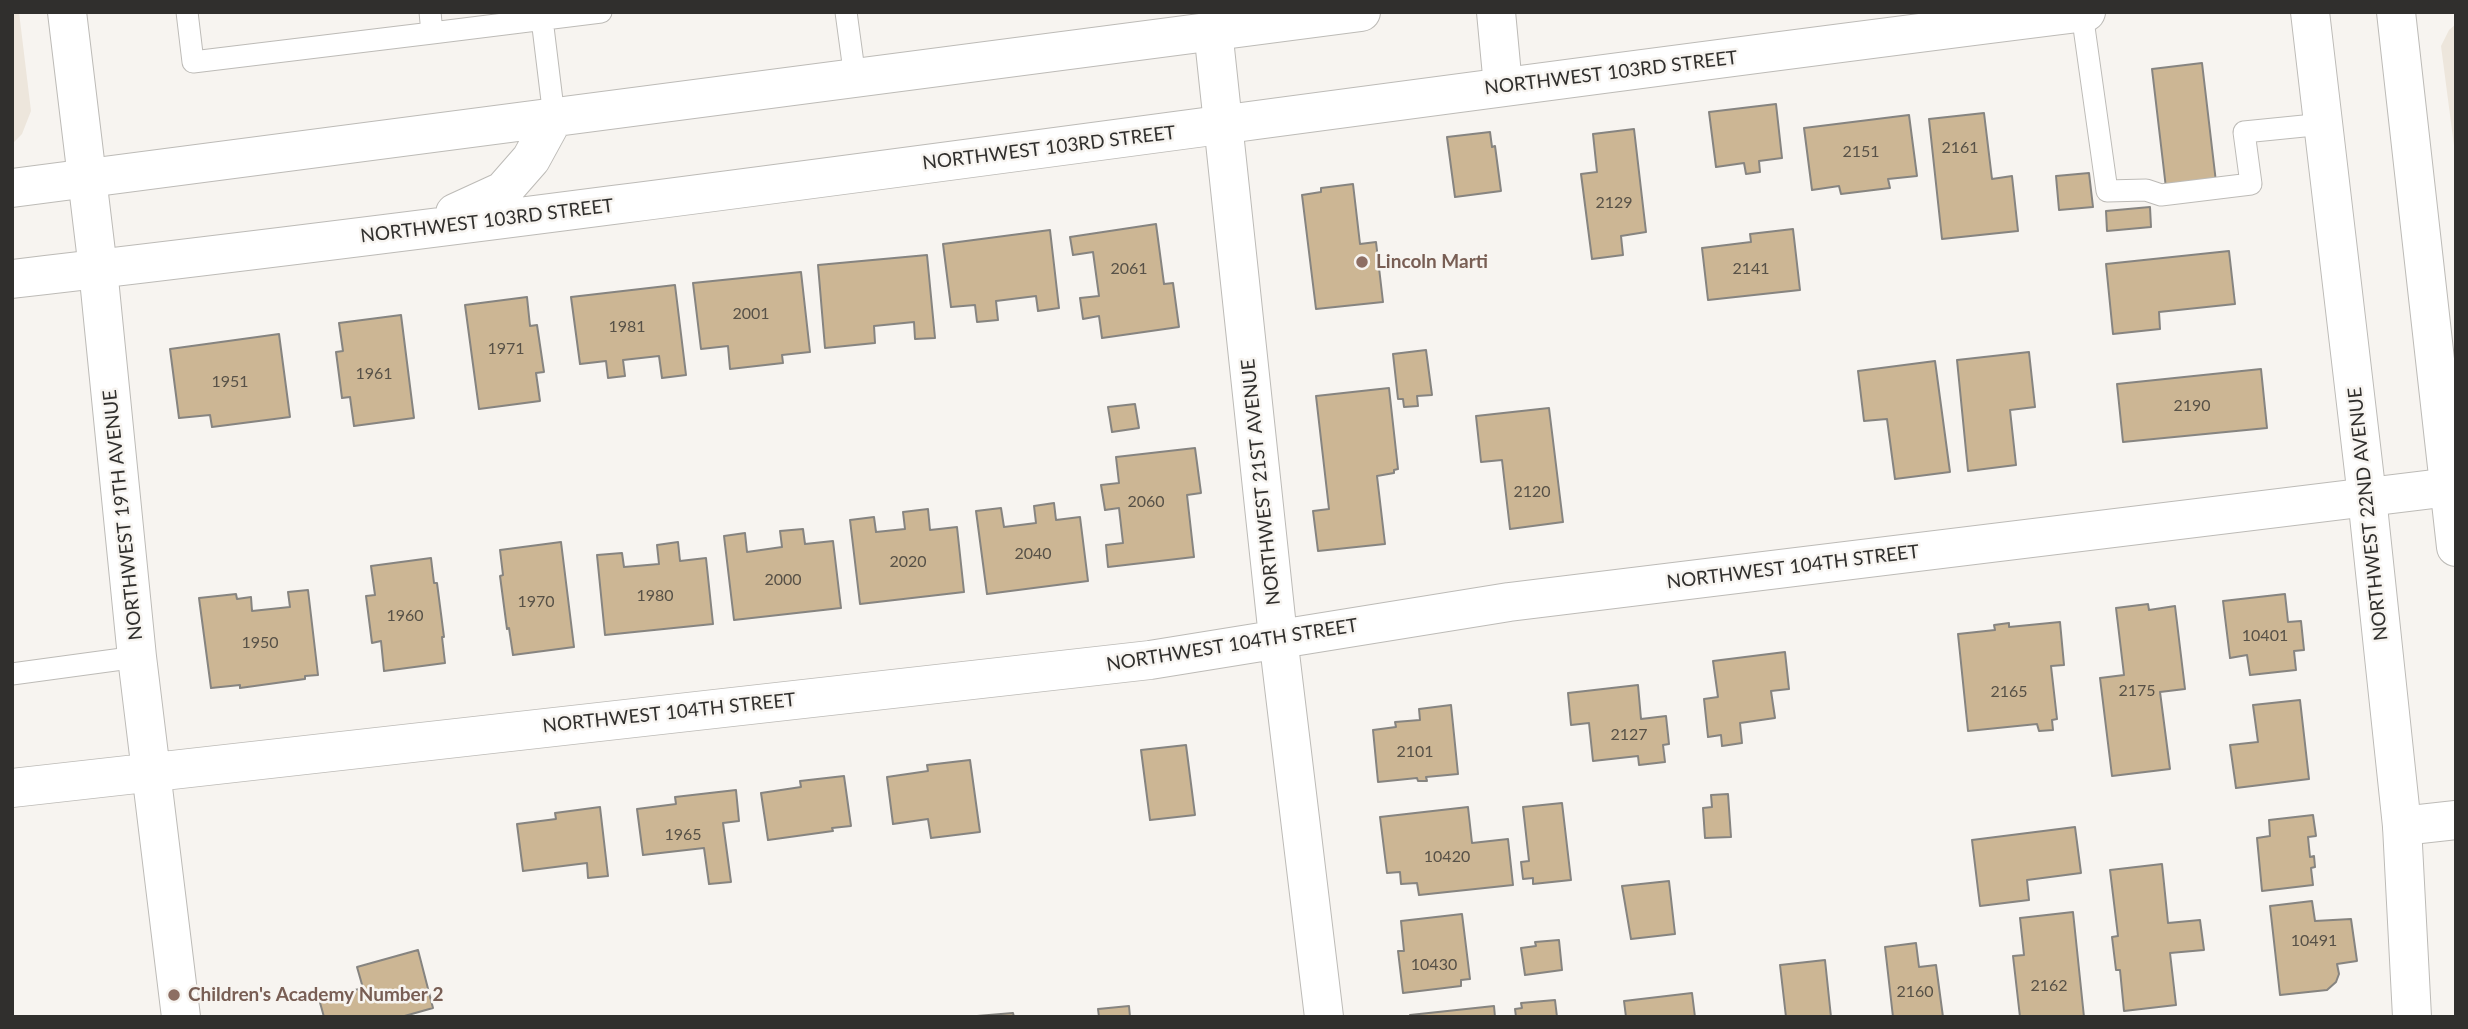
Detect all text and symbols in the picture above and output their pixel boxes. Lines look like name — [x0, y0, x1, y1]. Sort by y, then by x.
street label: NORTHWEST 103RD STREET — [1483, 46, 1739, 100]
street label: NORTHWEST 103RD STREET — [921, 121, 1177, 175]
house number: 2161 — [1941, 138, 1979, 158]
house number: 2151 — [1842, 142, 1880, 162]
house number: 2129 — [1595, 193, 1633, 213]
street label: NORTHWEST 103RD STREET — [359, 194, 615, 248]
place label: Lincoln Marti — [1376, 251, 1488, 273]
marker: Lincoln Marti — [1354, 254, 1370, 270]
house number: 2061 — [1110, 259, 1148, 279]
house number: 2141 — [1732, 259, 1770, 279]
house number: 2001 — [732, 304, 770, 324]
house number: 1981 — [608, 317, 646, 337]
house number: 1971 — [487, 339, 525, 359]
street label: NORTHWEST 21ST AVENUE — [1237, 358, 1285, 606]
house number: 1961 — [355, 364, 393, 384]
house number: 1951 — [211, 372, 249, 392]
street label: NORTHWEST 22ND AVENUE — [2343, 386, 2393, 642]
street label: NORTHWEST 19TH AVENUE — [99, 389, 147, 641]
house number: 2190 — [2173, 396, 2211, 416]
house number: 2120 — [1513, 482, 1551, 502]
house number: 2060 — [1127, 492, 1165, 512]
street label: NORTHWEST 104TH STREET — [1665, 540, 1921, 594]
house number: 2040 — [1014, 544, 1052, 564]
house number: 2020 — [889, 552, 927, 572]
house number: 2000 — [764, 570, 802, 590]
house number: 1980 — [636, 586, 674, 606]
house number: 1970 — [517, 592, 555, 612]
house number: 1960 — [386, 606, 424, 626]
street label: NORTHWEST 104TH STREET — [1105, 614, 1359, 676]
house number: 10401 — [2242, 626, 2288, 646]
house number: 1950 — [241, 633, 279, 653]
house number: 2175 — [2118, 681, 2156, 701]
house number: 2165 — [1990, 682, 2028, 702]
street label: NORTHWEST 104TH STREET — [541, 688, 797, 738]
house number: 2127 — [1610, 725, 1648, 745]
house number: 2101 — [1396, 742, 1434, 762]
house number: 1965 — [664, 825, 702, 845]
house number: 10420 — [1424, 847, 1470, 867]
house number: 10491 — [2291, 931, 2337, 951]
house number: 10430 — [1411, 955, 1457, 975]
house number: 2162 — [2030, 976, 2068, 996]
house number: 2160 — [1896, 982, 1934, 1002]
place label: Children's Academy Number 2 — [188, 984, 443, 1006]
marker: Children's Academy Number 2 — [166, 987, 182, 1003]

